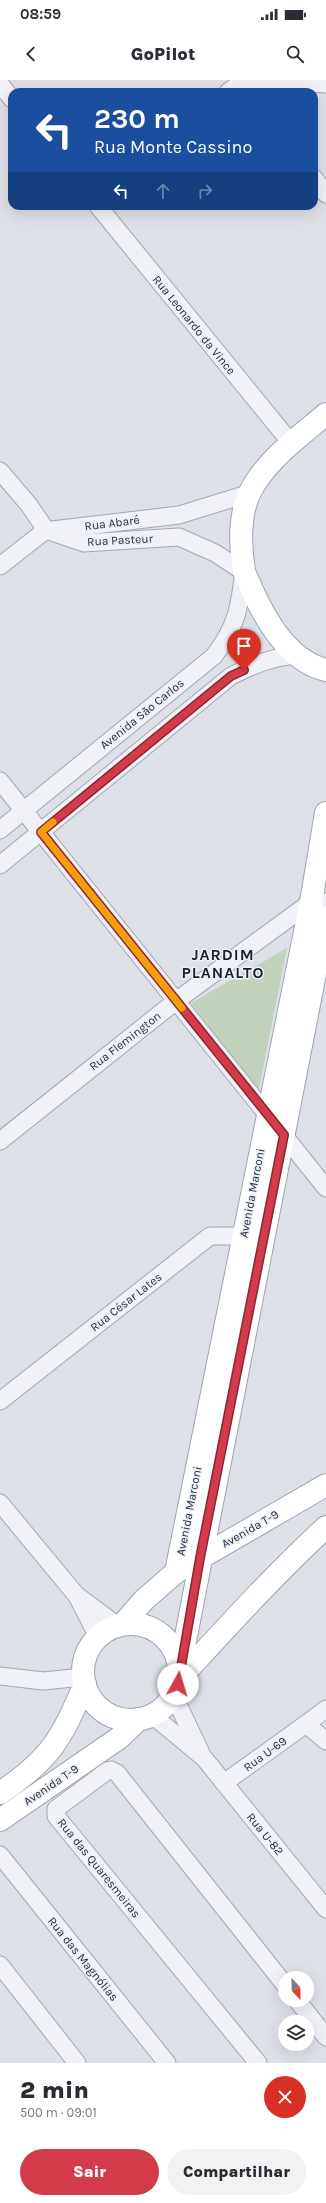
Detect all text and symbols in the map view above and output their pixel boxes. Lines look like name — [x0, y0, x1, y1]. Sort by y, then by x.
text: 08:59 — [20, 5, 61, 23]
icon: back — [20, 43, 42, 65]
text: GoPilot — [131, 43, 195, 65]
icon: search — [284, 43, 306, 65]
text: 230 m — [94, 102, 180, 135]
icon: left — [28, 104, 80, 156]
text: Rua Monte Cassino — [94, 136, 252, 158]
icon: left — [110, 180, 132, 202]
icon: ahead — [152, 180, 174, 202]
icon: right — [194, 180, 216, 202]
street label: Rua Leonardo da Vince — [150, 273, 238, 377]
street label: Rua Abaré — [84, 513, 140, 533]
street label: Rua Pasteur — [87, 531, 154, 549]
pin — [227, 629, 261, 670]
icon: arrive — [233, 635, 255, 657]
street label: Avenida São Carlos — [97, 676, 187, 752]
district label: JARDIM PLANALTO — [181, 945, 265, 982]
street label: Rua Flemington — [86, 1009, 164, 1073]
street label: Avenida Marconi — [236, 1147, 268, 1239]
street label: Rua César Lates — [87, 1270, 165, 1334]
street label: Avenida Marconi — [173, 1465, 205, 1557]
street label: Avenida T-9 — [219, 1507, 281, 1551]
position arrow — [157, 1663, 199, 1705]
street label: Rua U-69 — [241, 1734, 289, 1774]
street label: Avenida T-9 — [21, 1761, 81, 1809]
street label: Rua U-82 — [244, 1810, 286, 1858]
street label: Rua das Quaresmeiras — [55, 1816, 143, 1920]
street label: Rua das Magnólias — [45, 1914, 121, 2004]
north arrow — [278, 1971, 314, 2007]
map controls — [278, 1971, 314, 2051]
button: layers — [278, 2015, 314, 2051]
text: 2 min — [20, 2076, 89, 2104]
button: close — [264, 2076, 306, 2118]
text: 500 m · 09:01 — [20, 2105, 97, 2120]
button: Sair — [20, 2149, 159, 2195]
button: Compartilhar — [167, 2149, 306, 2195]

